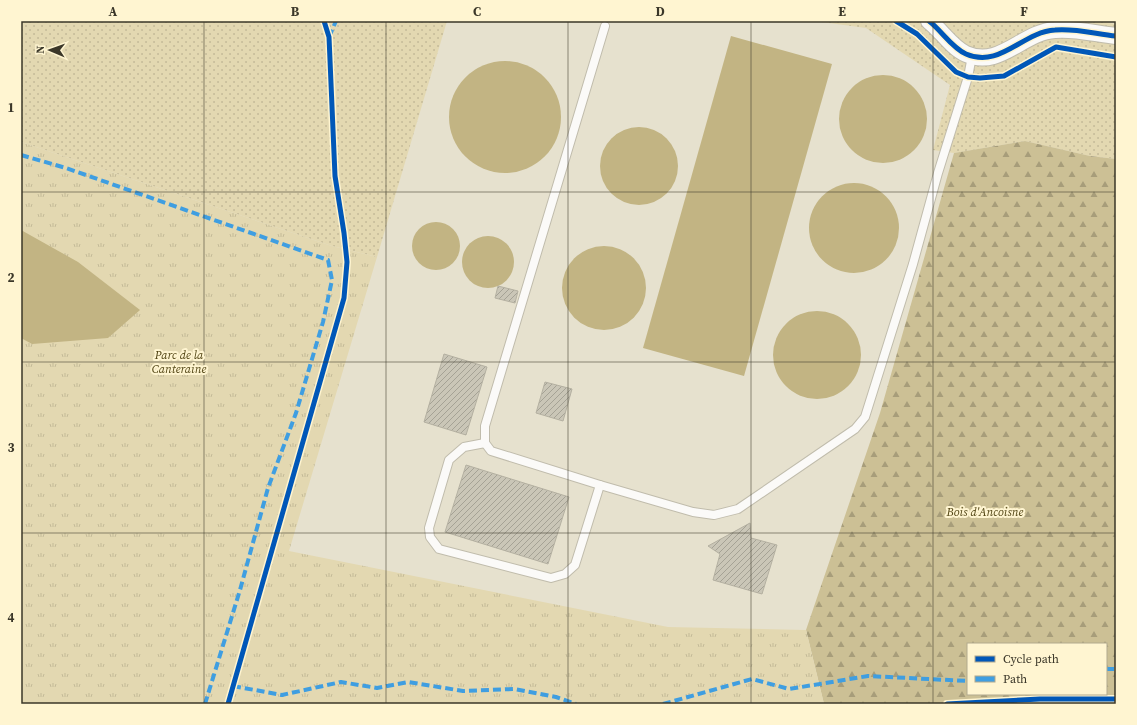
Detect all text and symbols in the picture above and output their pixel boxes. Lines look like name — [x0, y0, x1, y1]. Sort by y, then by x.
text: A — [109, 3, 118, 20]
text: B — [291, 3, 300, 20]
text: C — [473, 3, 481, 20]
text: D — [655, 3, 665, 20]
text: E — [838, 3, 846, 20]
text: F — [1020, 3, 1028, 20]
north arrow — [30, 30, 70, 70]
text: N — [33, 45, 48, 54]
text: 1 — [7, 99, 15, 116]
text: 2 — [7, 269, 15, 286]
park label: Parc de la Canteraine — [152, 347, 206, 377]
text: 3 — [7, 439, 15, 456]
park label: Bois d'Ancoisne — [945, 504, 1024, 520]
text: 4 — [7, 609, 15, 626]
legend — [967, 643, 1107, 695]
text: Cycle path — [1003, 651, 1059, 667]
text: Path — [1003, 671, 1027, 687]

